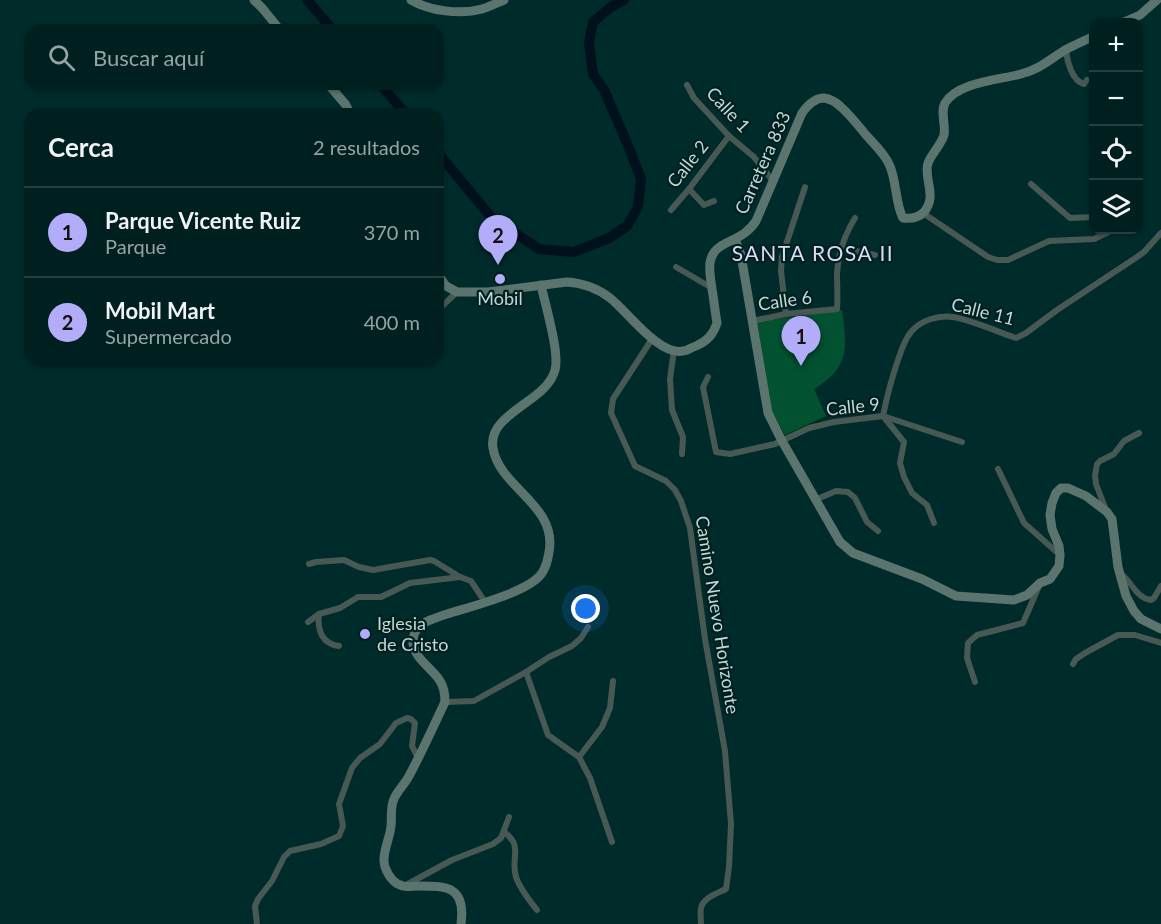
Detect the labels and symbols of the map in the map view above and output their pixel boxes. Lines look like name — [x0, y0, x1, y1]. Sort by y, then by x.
street label: Calle 1 — [702, 82, 755, 137]
street label: Carretera 833 — [730, 108, 795, 217]
street label: Calle 2 — [662, 135, 713, 191]
pin: 2 — [478, 216, 518, 265]
district label: SANTA ROSA II — [732, 240, 894, 265]
marker: Mobil — [493, 272, 507, 286]
street label: Calle 6 — [757, 285, 813, 315]
place label: Mobil — [477, 287, 523, 309]
street label: Calle 11 — [949, 293, 1017, 330]
pin: 1 — [782, 316, 820, 366]
street label: Calle 9 — [825, 392, 881, 420]
street label: Camino Nuevo Horizonte — [691, 514, 745, 715]
your location — [571, 594, 600, 623]
place label: Iglesia de Cristo — [377, 612, 448, 655]
marker: Iglesia de Cristo — [358, 627, 372, 641]

